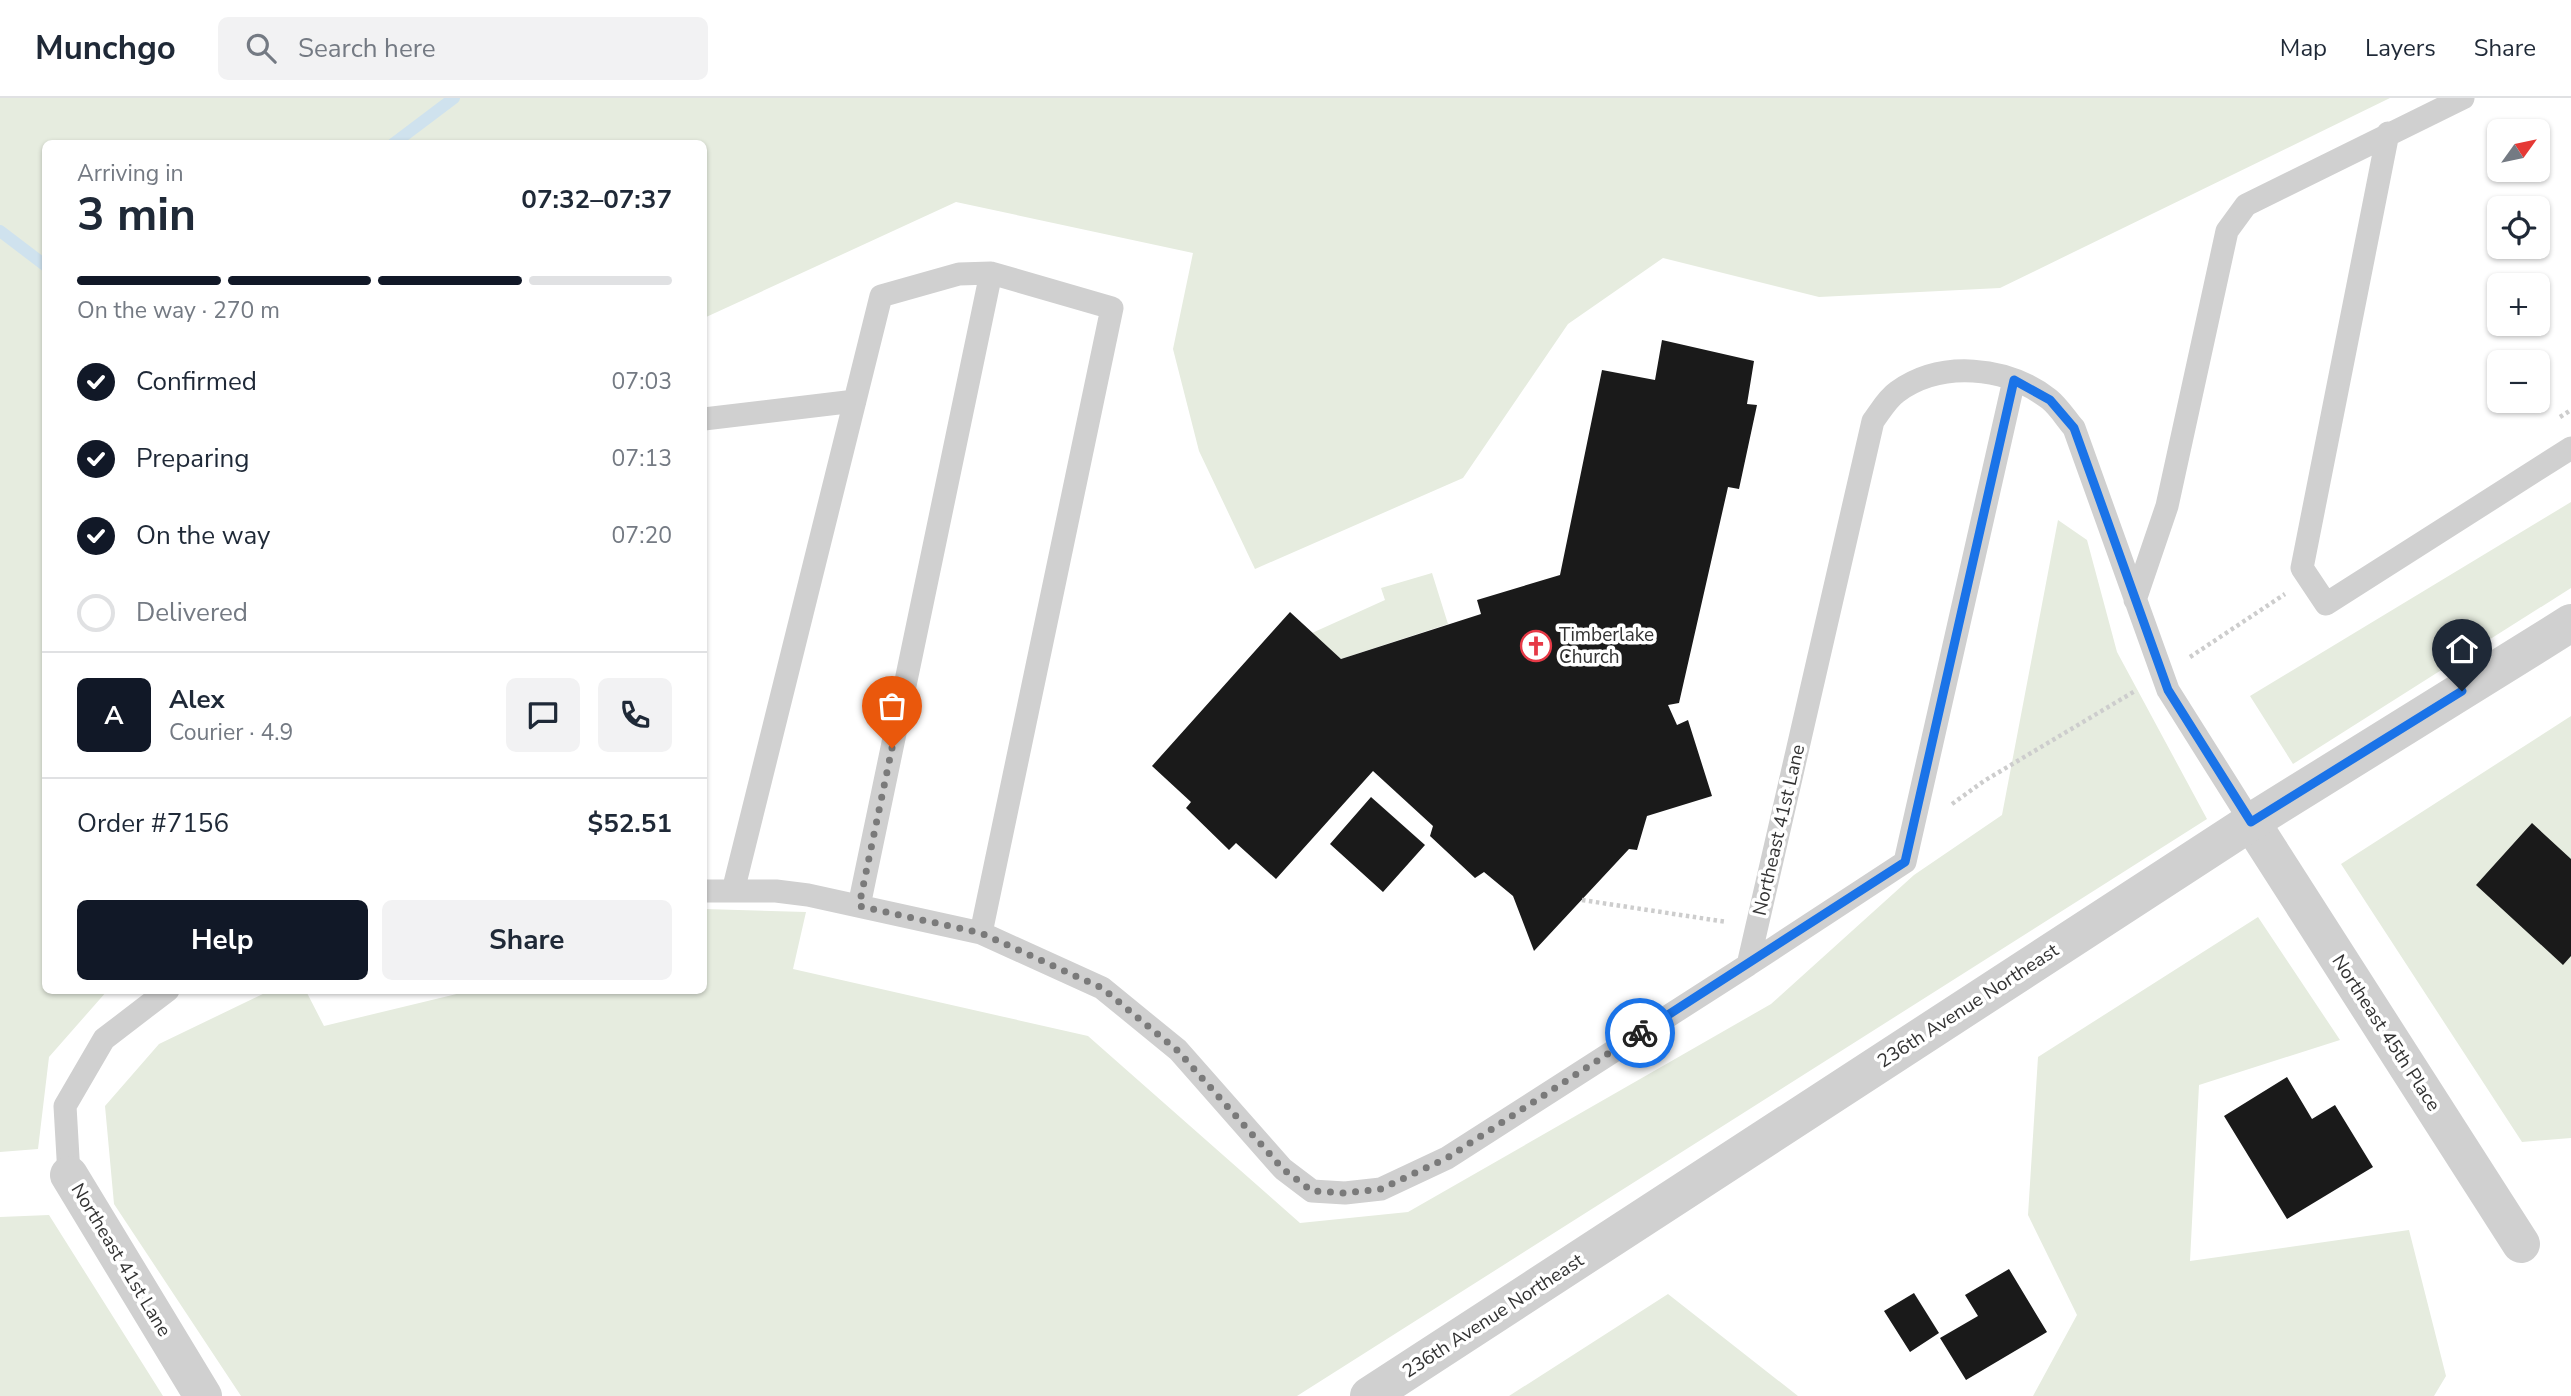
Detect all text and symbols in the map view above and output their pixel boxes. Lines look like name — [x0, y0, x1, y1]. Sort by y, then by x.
search box — [218, 17, 708, 80]
text: Munchgo — [35, 26, 176, 71]
icon: search — [242, 29, 280, 67]
text: Search here — [298, 31, 436, 66]
text: Map — [2280, 32, 2327, 64]
text: Layers — [2365, 32, 2436, 64]
text: Share — [2474, 32, 2536, 64]
north arrow — [2487, 119, 2550, 182]
map controls — [2487, 119, 2550, 413]
text: Arriving in — [77, 158, 184, 189]
text: 07:32–07:37 — [521, 182, 672, 217]
text: 3 min — [77, 183, 196, 246]
button: locate — [2487, 196, 2550, 259]
button: + — [2487, 273, 2550, 336]
text: On the way · 270 m — [77, 295, 280, 326]
button: − — [2487, 350, 2550, 413]
icon: check — [77, 363, 115, 401]
text: Confirmed — [136, 364, 257, 399]
text: 07:03 — [612, 366, 672, 397]
icon: check — [77, 440, 115, 478]
text: Preparing — [136, 441, 249, 476]
text: 07:13 — [612, 443, 672, 474]
icon: check — [77, 517, 115, 555]
text: On the way — [136, 518, 270, 553]
text: 07:20 — [612, 520, 672, 551]
text: Delivered — [136, 595, 248, 630]
pin — [2432, 619, 2492, 691]
place label: Timberlake Church — [1559, 622, 1654, 670]
church icon: Timberlake Church — [1519, 629, 1553, 663]
icon: home — [2443, 630, 2481, 668]
pin — [862, 676, 922, 748]
button: chat — [506, 678, 580, 752]
button: phone — [598, 678, 672, 752]
text: Alex — [169, 682, 225, 717]
icon: bag — [873, 687, 911, 725]
text: A — [104, 698, 124, 733]
text: Courier · 4.9 — [169, 717, 293, 748]
street label: Northeast 41st Lane — [1747, 742, 1811, 918]
text: Order #7156 — [77, 806, 229, 841]
text: $52.51 — [588, 806, 672, 841]
button: Help — [77, 900, 368, 980]
button: Share — [382, 900, 672, 980]
street label: 236th Avenue Northeast — [1872, 937, 2064, 1074]
street label: Northeast 45th Place — [2326, 950, 2446, 1116]
courier — [1605, 998, 1675, 1068]
icon: bike — [1621, 1014, 1659, 1052]
street label: Northeast 41st Lane — [65, 1178, 177, 1342]
street label: 236th Avenue Northeast — [1397, 1247, 1589, 1384]

